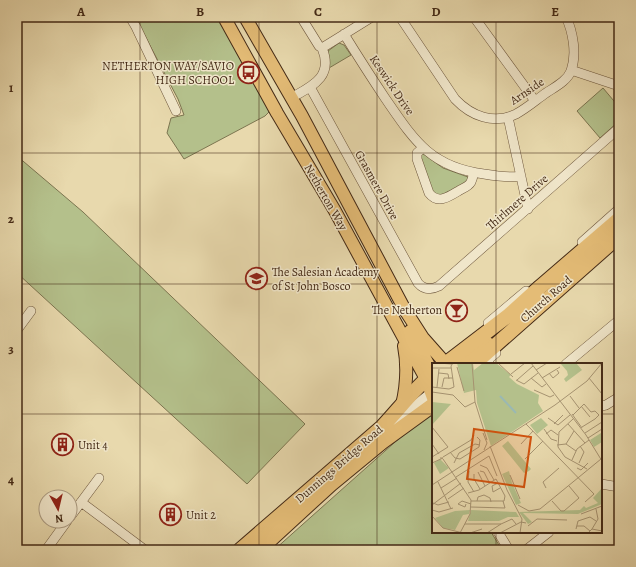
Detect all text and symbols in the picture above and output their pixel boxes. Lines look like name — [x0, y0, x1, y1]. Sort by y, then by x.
text: A — [76, 3, 86, 20]
text: B — [196, 3, 204, 20]
text: C — [314, 3, 322, 20]
text: D — [431, 3, 441, 20]
text: E — [551, 3, 559, 20]
street label: Keswick Drive — [366, 52, 418, 118]
place label: NETHERTON WAY/SAVIO HIGH SCHOOL — [102, 58, 235, 88]
bus stop icon: NETHERTON WAY/SAVIO HIGH SCHOOL — [236, 60, 262, 86]
street label: Arnside — [506, 74, 547, 109]
text: 1 — [9, 79, 14, 96]
street label: Grasmere Drive — [351, 147, 403, 223]
street label: Netherton Way — [301, 161, 352, 234]
street label: Thirlmere Drive — [483, 171, 551, 233]
text: 2 — [8, 210, 15, 227]
place label: The Salesian Academy of St John Bosco — [272, 264, 379, 294]
school or university icon: The Salesian Academy of St John Bosco — [243, 266, 269, 292]
street label: Church Road — [517, 272, 576, 326]
bar icon: The Netherton — [444, 297, 470, 323]
place label: The Netherton — [372, 302, 442, 318]
text: 3 — [8, 340, 14, 357]
inset map — [432, 363, 602, 533]
street label: Dunnings Bridge Road — [292, 421, 387, 507]
building icon: Unit 4 — [50, 432, 76, 458]
place label: Unit 4 — [78, 437, 108, 453]
text: 4 — [8, 471, 14, 488]
north arrow — [38, 489, 78, 529]
building icon: Unit 2 — [158, 502, 184, 528]
place label: Unit 2 — [186, 507, 216, 523]
text: N — [54, 510, 64, 526]

